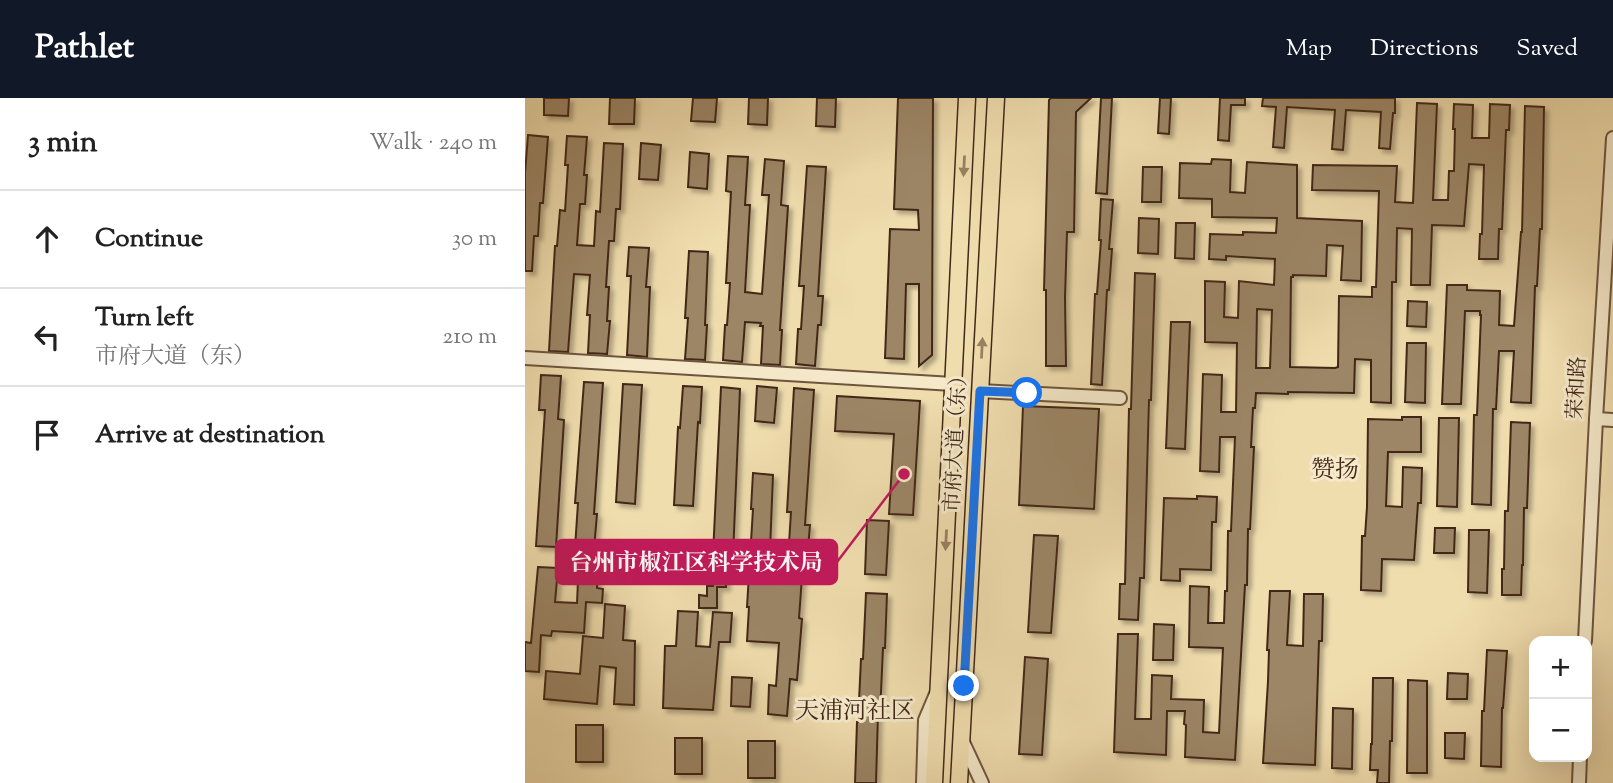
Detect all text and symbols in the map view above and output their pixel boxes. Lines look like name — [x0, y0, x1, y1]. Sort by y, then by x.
text: Pathlet — [35, 25, 134, 73]
text: Map — [1286, 32, 1332, 66]
text: Directions — [1370, 32, 1478, 66]
text: Saved — [1516, 32, 1578, 66]
text: 3 min — [28, 122, 98, 165]
text: Walk · 240 m — [369, 127, 497, 160]
one-way arrow — [958, 155, 969, 177]
icon: ahead — [28, 220, 66, 258]
text: Continue — [95, 221, 203, 258]
text: 30 m — [452, 223, 497, 256]
text: Turn left — [95, 300, 194, 337]
icon: left — [28, 318, 66, 356]
text: 210 m — [443, 321, 497, 354]
one-way arrow — [977, 337, 988, 359]
text: 市府大道（东） — [95, 341, 256, 374]
street label: 荣和路 — [1561, 356, 1595, 420]
street label: 市府大道（东） — [938, 365, 976, 513]
route start — [1011, 377, 1042, 408]
icon: arrive — [28, 416, 66, 454]
text: Arrive at destination — [95, 417, 325, 454]
district label: 赞扬 — [1311, 454, 1359, 488]
one-way arrow — [940, 529, 951, 551]
callout: 台州市椒江区科学技术局 — [556, 540, 837, 584]
text: 台州市椒江区科学技术局 — [570, 548, 823, 581]
map controls — [1529, 636, 1592, 762]
button: + — [1529, 636, 1592, 699]
route end — [948, 670, 979, 701]
district label: 天浦河社区 — [795, 695, 915, 729]
button: − — [1529, 699, 1592, 762]

